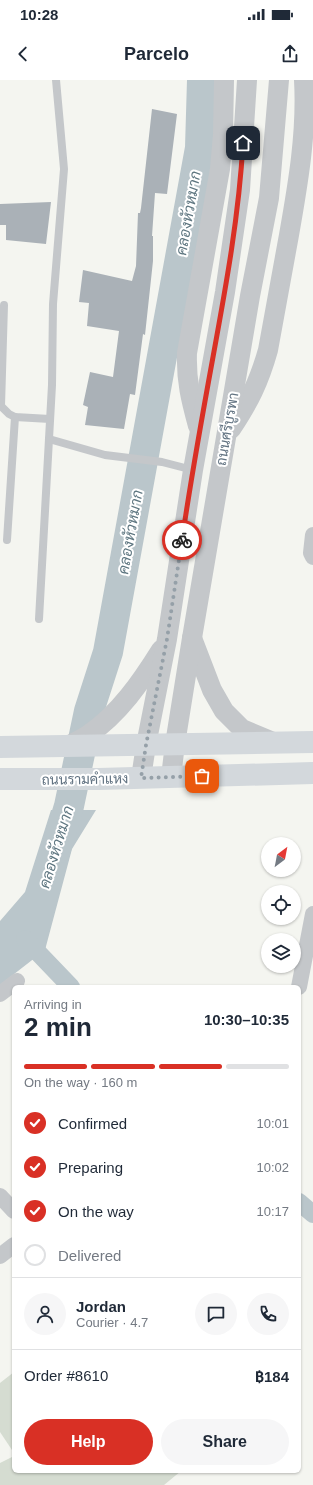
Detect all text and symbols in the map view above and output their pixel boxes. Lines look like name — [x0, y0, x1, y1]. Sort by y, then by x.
text: 10:28 — [20, 6, 58, 23]
icon: back — [12, 43, 34, 65]
icon: share — [279, 43, 301, 65]
text: Parcelo — [124, 44, 189, 64]
pin — [226, 126, 260, 160]
icon: home — [232, 132, 254, 154]
water label: คลองหัวหมาก — [172, 170, 204, 256]
street label: ถนนศรีบูรพา — [212, 391, 243, 467]
water label: คลองหัวหมาก — [114, 489, 146, 575]
courier — [162, 520, 202, 560]
icon: bike — [171, 529, 193, 551]
pin — [185, 759, 219, 793]
icon: bag — [191, 765, 213, 787]
street label: ถนนรามคำแหง — [41, 770, 129, 788]
water label: คลองหัวหมาก — [35, 804, 77, 890]
north arrow — [261, 837, 301, 877]
map controls — [261, 837, 301, 973]
button: locate — [261, 885, 301, 925]
button: layers — [261, 933, 301, 973]
text: Arriving in — [24, 997, 82, 1012]
text: 10:30–10:35 — [204, 1011, 289, 1028]
text: 2 min — [24, 1012, 92, 1042]
text: On the way · 160 m — [24, 1075, 137, 1090]
icon: check — [24, 1112, 46, 1134]
text: Confirmed — [58, 1115, 127, 1132]
text: 10:01 — [256, 1116, 289, 1131]
icon: check — [24, 1156, 46, 1178]
text: Preparing — [58, 1159, 123, 1176]
text: 10:02 — [256, 1160, 289, 1175]
icon: check — [24, 1200, 46, 1222]
text: On the way — [58, 1203, 134, 1220]
text: 10:17 — [256, 1204, 289, 1219]
text: Delivered — [58, 1247, 121, 1264]
button: person — [24, 1293, 66, 1335]
button: chat — [195, 1293, 237, 1335]
button: phone — [247, 1293, 289, 1335]
text: Jordan — [76, 1298, 126, 1315]
text: Courier · 4.7 — [76, 1315, 148, 1330]
text: Order #8610 — [24, 1367, 108, 1384]
text: ฿184 — [255, 1368, 289, 1385]
button: Help — [24, 1419, 153, 1465]
button: Share — [161, 1419, 289, 1465]

